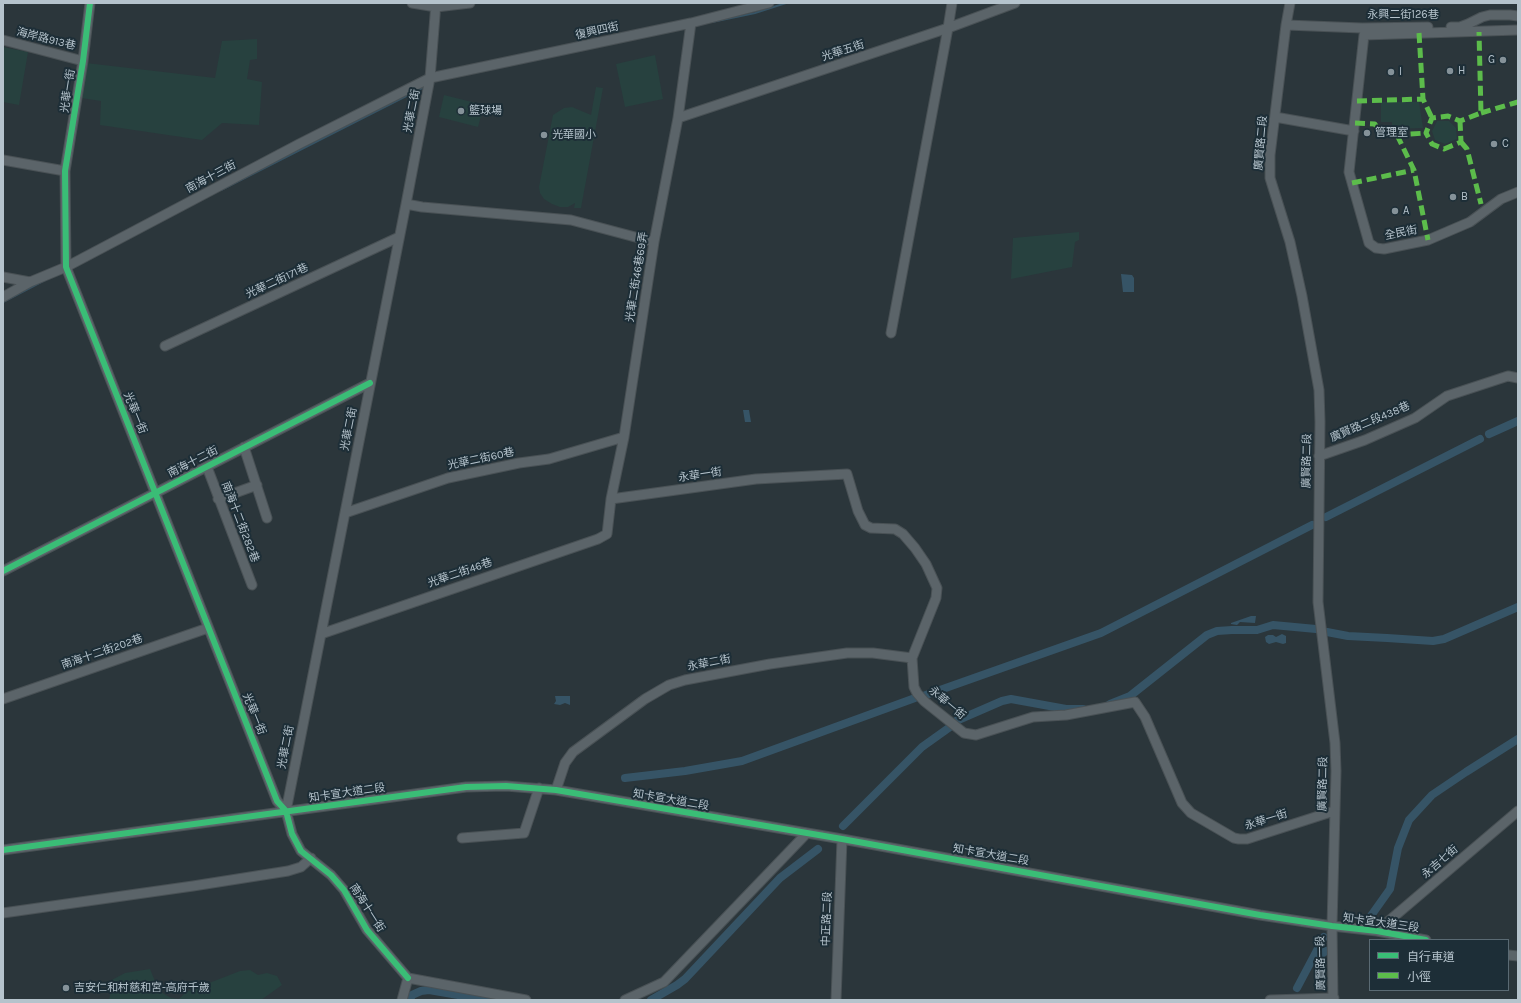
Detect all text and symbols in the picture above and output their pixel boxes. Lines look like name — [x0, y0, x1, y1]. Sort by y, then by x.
street label: 永興二街126巷 — [1367, 8, 1439, 22]
street label: 復興四街 — [574, 20, 620, 42]
street label: 海岸路913巷 — [15, 25, 77, 53]
street label: 光華五街 — [820, 38, 866, 64]
place label: G — [1488, 53, 1495, 67]
marker: G — [1498, 55, 1508, 65]
place label: H — [1458, 64, 1465, 78]
place label: I — [1399, 65, 1402, 79]
marker: H — [1445, 66, 1455, 76]
marker: I — [1386, 67, 1396, 77]
street label: 光華一街 — [58, 68, 78, 114]
street label: 光華二街 — [401, 88, 423, 134]
place label: 籃球場 — [469, 104, 502, 118]
marker: 籃球場 — [456, 106, 466, 116]
street label: 廣賢路二段 — [1252, 115, 1270, 171]
place label: 管理室 — [1375, 126, 1408, 140]
place label: 光華國小 — [552, 128, 596, 142]
marker: 管理室 — [1362, 128, 1372, 138]
marker: 光華國小 — [539, 130, 549, 140]
place label: C — [1502, 137, 1509, 151]
marker: C — [1489, 139, 1499, 149]
street label: 南海十三街 — [184, 158, 238, 196]
place label: B — [1461, 190, 1468, 204]
marker: B — [1448, 192, 1458, 202]
place label: A — [1403, 204, 1409, 218]
marker: A — [1390, 206, 1400, 216]
street label: 全民街 — [1384, 223, 1418, 243]
street label: 光華二街46巷69弄 — [623, 231, 651, 323]
street label: 光華二街171巷 — [244, 261, 310, 301]
street label: 光華一街 — [121, 390, 149, 436]
street label: 廣賢路二段438巷 — [1328, 399, 1412, 445]
street label: 光華二街 — [338, 406, 360, 452]
street label: 廣賢路二段 — [1300, 433, 1314, 489]
street label: 南海十二街 — [166, 444, 220, 480]
street label: 光華二街60巷 — [446, 445, 516, 473]
street label: 永華一街 — [677, 465, 723, 485]
street label: 南海十二街282巷 — [219, 480, 261, 564]
street label: 光華二街46巷 — [426, 556, 494, 590]
street label: 南海十二街202巷 — [60, 632, 144, 672]
street label: 永華二街 — [686, 652, 732, 674]
street label: 永華一街 — [926, 684, 968, 722]
street label: 光華一街 — [240, 691, 268, 737]
street label: 光華二街 — [275, 724, 297, 770]
street label: 廣賢路二段 — [1316, 756, 1330, 812]
street label: 知卡宣大道二段 — [308, 781, 386, 805]
street label: 知卡宣大道二段 — [632, 787, 710, 813]
street label: 永華一街 — [1243, 807, 1289, 833]
street label: 知卡宣大道二段 — [952, 842, 1030, 868]
street label: 永吉七街 — [1419, 843, 1461, 881]
street label: 南海十一街 — [346, 881, 388, 935]
street label: 中正路二段 — [819, 891, 835, 947]
street label: 知卡宣大道三段 — [1342, 911, 1420, 935]
street label: 廣賢路一段 — [1314, 935, 1328, 991]
legend — [1369, 939, 1509, 991]
text: 自行車道 — [1407, 950, 1455, 964]
text: 小徑 — [1407, 970, 1431, 984]
place label: 吉安仁和村慈和宮-高府千歲 — [74, 981, 210, 995]
marker: 吉安仁和村慈和宮-高府千歲 — [61, 983, 71, 993]

